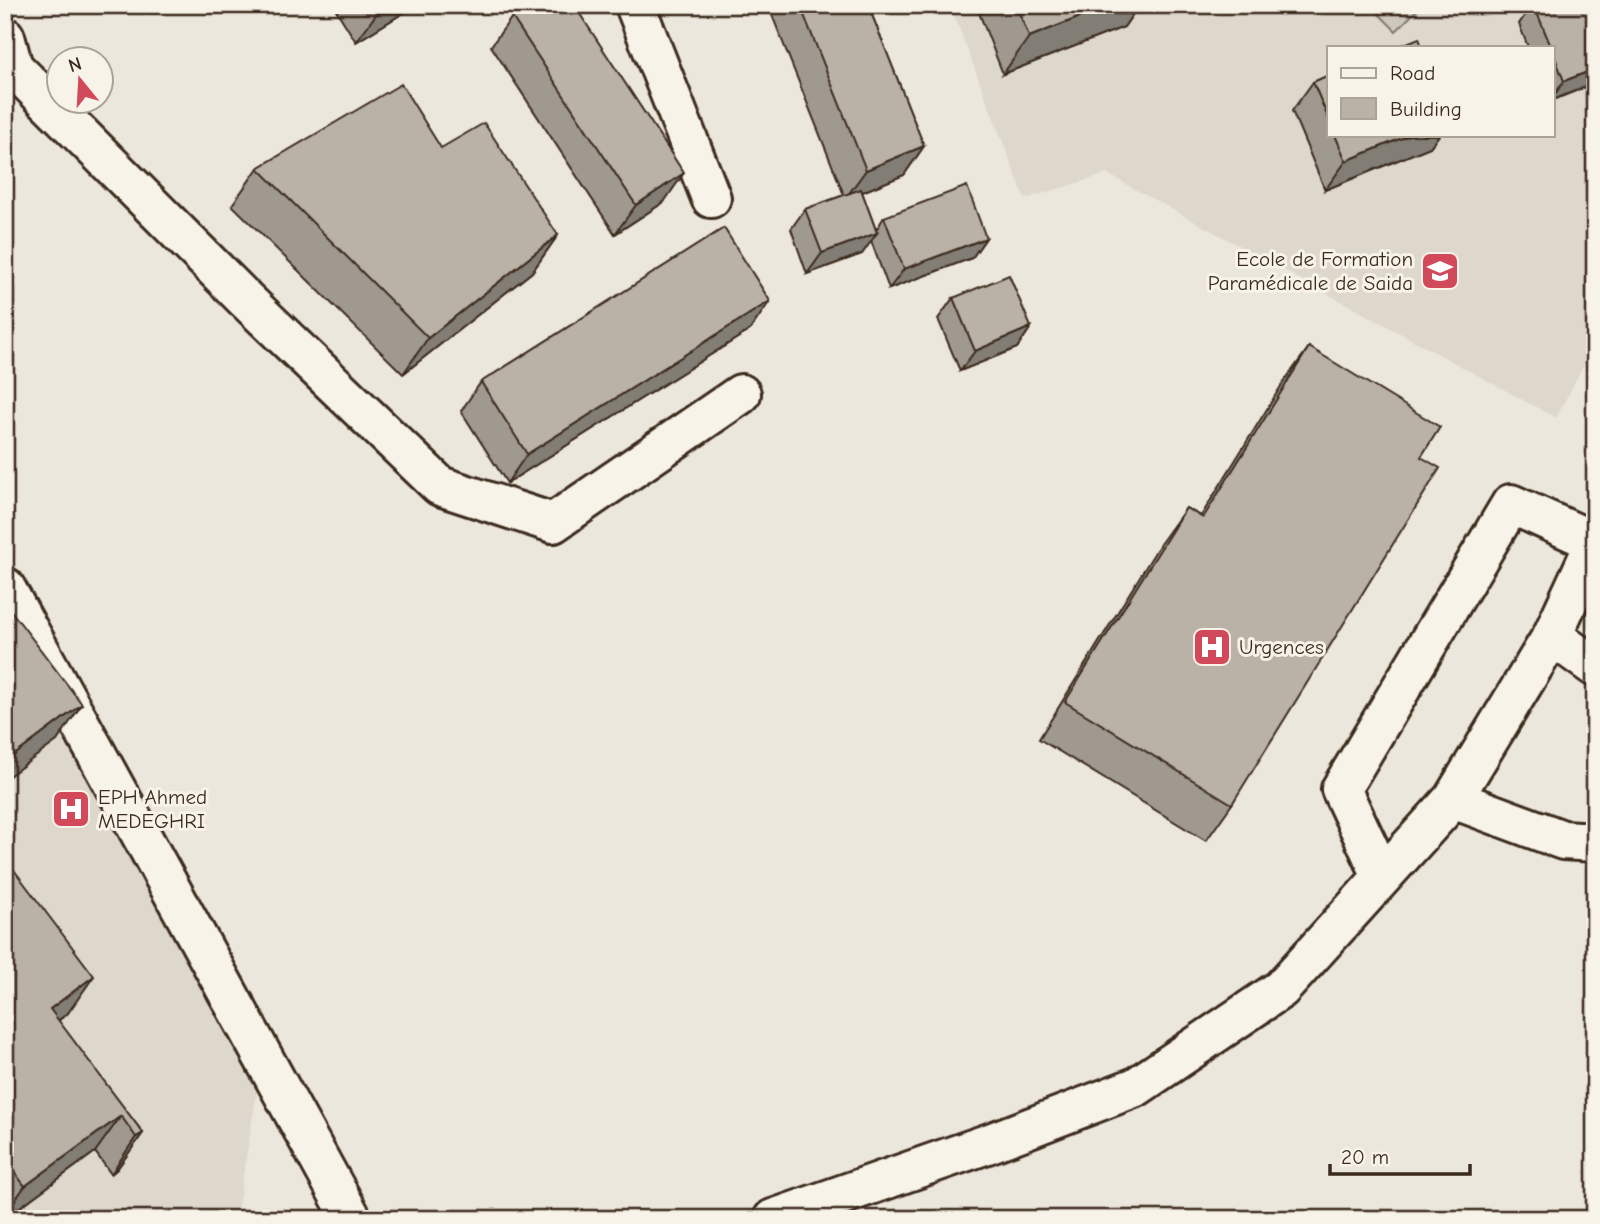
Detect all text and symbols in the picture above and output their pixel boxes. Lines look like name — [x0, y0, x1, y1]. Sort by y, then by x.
north arrow — [46, 46, 116, 116]
legend — [1327, 46, 1554, 136]
text: N — [66, 52, 84, 77]
text: Road — [1390, 61, 1435, 85]
text: Building — [1390, 97, 1462, 121]
place label: Ecole de Formation Paramédicale de Saida — [1208, 247, 1413, 295]
school or university icon: Ecole de Formation Paramédicale de Saida — [1419, 250, 1461, 292]
hospital icon: Urgences — [1191, 626, 1233, 668]
place label: Urgences — [1239, 635, 1324, 659]
place label: EPH Ahmed MEDEGHRI — [98, 785, 207, 833]
hospital icon: EPH Ahmed MEDEGHRI — [50, 788, 92, 830]
scale bar — [1330, 1133, 1470, 1177]
text: 20 m — [1341, 1145, 1389, 1169]

